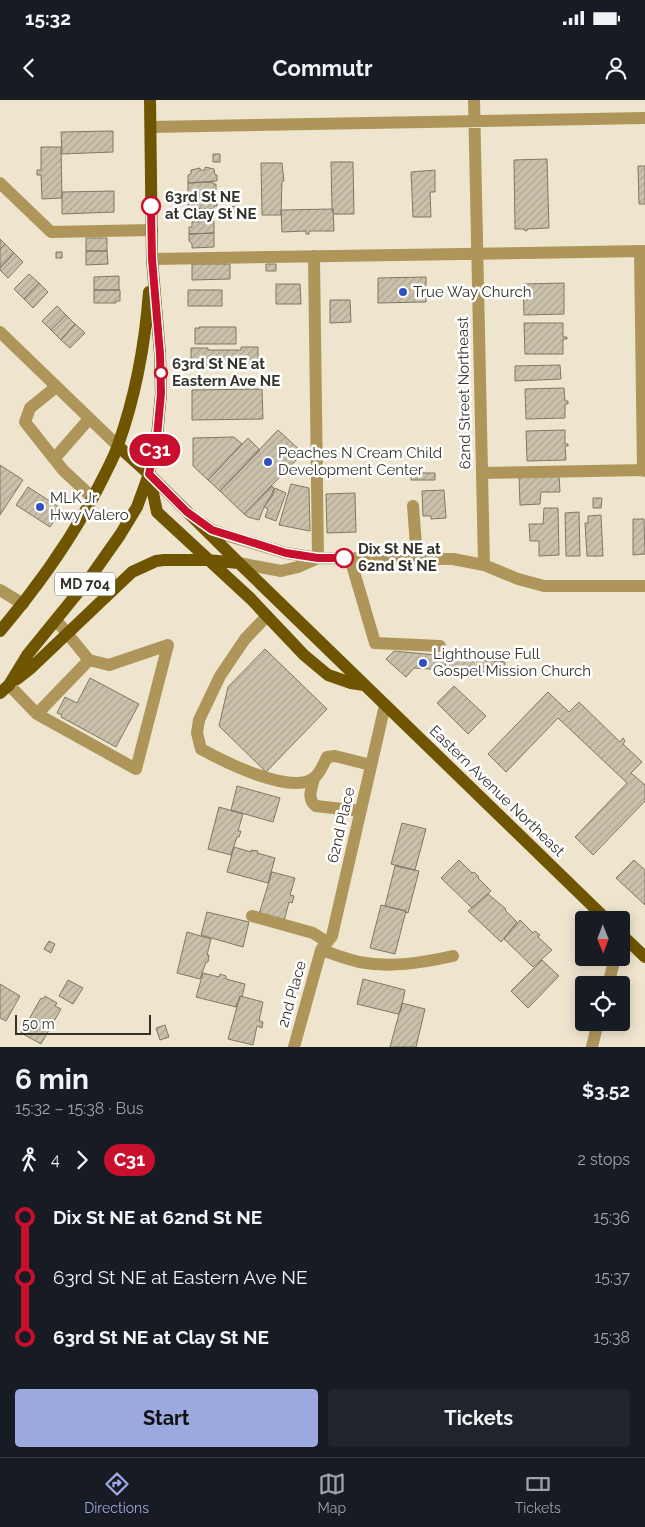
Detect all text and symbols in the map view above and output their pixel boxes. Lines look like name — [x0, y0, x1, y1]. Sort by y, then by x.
text: 15:32 — [25, 7, 71, 29]
icon: back — [15, 54, 43, 82]
icon: person — [602, 54, 630, 82]
text: Commutr — [273, 55, 372, 81]
place label: 63rd St NE at Clay St NE — [165, 188, 257, 223]
marker: 63rd St NE at Clay St NE — [141, 196, 161, 216]
place label: True Way Church — [413, 283, 531, 301]
marker: True Way Church — [397, 286, 409, 298]
street label: 62nd Street Northeast — [454, 316, 474, 470]
place label: 63rd St NE at Eastern Ave NE — [172, 355, 280, 390]
marker: 63rd St NE at Eastern Ave NE — [154, 366, 168, 380]
line badge: C31 — [126, 434, 184, 466]
text: C31 — [139, 439, 171, 460]
place label: Peaches N Cream Child Development Center — [278, 444, 442, 479]
marker: Peaches N Cream Child Development Center — [262, 456, 274, 468]
place label: MLK Jr Hwy Valero — [50, 489, 129, 524]
marker: MLK Jr Hwy Valero — [34, 501, 46, 513]
place label: Dix St NE at 62nd St NE — [358, 540, 441, 575]
marker: Dix St NE at 62nd St NE — [334, 548, 354, 568]
road number: MD 704 — [55, 572, 115, 596]
place label: Lighthouse Full Gospel Mission Church — [433, 645, 591, 680]
marker: Lighthouse Full Gospel Mission Church — [417, 657, 429, 669]
street label: Eastern Avenue Northeast — [426, 722, 568, 860]
street label: 62nd Place — [324, 785, 359, 865]
north arrow — [575, 911, 630, 966]
map controls — [575, 911, 630, 1031]
street label: 2nd Place — [274, 959, 310, 1029]
button: locate — [575, 976, 630, 1031]
scale bar — [15, 1012, 151, 1035]
text: 50 m — [22, 1016, 55, 1032]
text: 6 min — [15, 1063, 89, 1096]
text: $3.52 — [582, 1079, 630, 1101]
text: 15:32 – 15:38 · Bus — [15, 1099, 143, 1118]
icon: walk — [15, 1146, 43, 1174]
icon: forward — [68, 1146, 96, 1174]
text: C31 — [114, 1149, 145, 1170]
text: 4 — [51, 1150, 60, 1169]
text: 2 stops — [578, 1150, 630, 1169]
text: Dix St NE at 62nd St NE — [53, 1206, 262, 1228]
text: 15:36 — [593, 1208, 630, 1227]
text: 63rd St NE at Eastern Ave NE — [53, 1266, 307, 1288]
text: 15:37 — [594, 1268, 630, 1287]
text: 63rd St NE at Clay St NE — [53, 1326, 269, 1348]
text: 15:38 — [593, 1328, 630, 1347]
button: Start — [15, 1389, 318, 1447]
button: Tickets — [328, 1389, 630, 1447]
tab: Directions — [84, 1470, 149, 1516]
tab: Map — [318, 1470, 346, 1516]
tab: Tickets — [515, 1470, 561, 1516]

